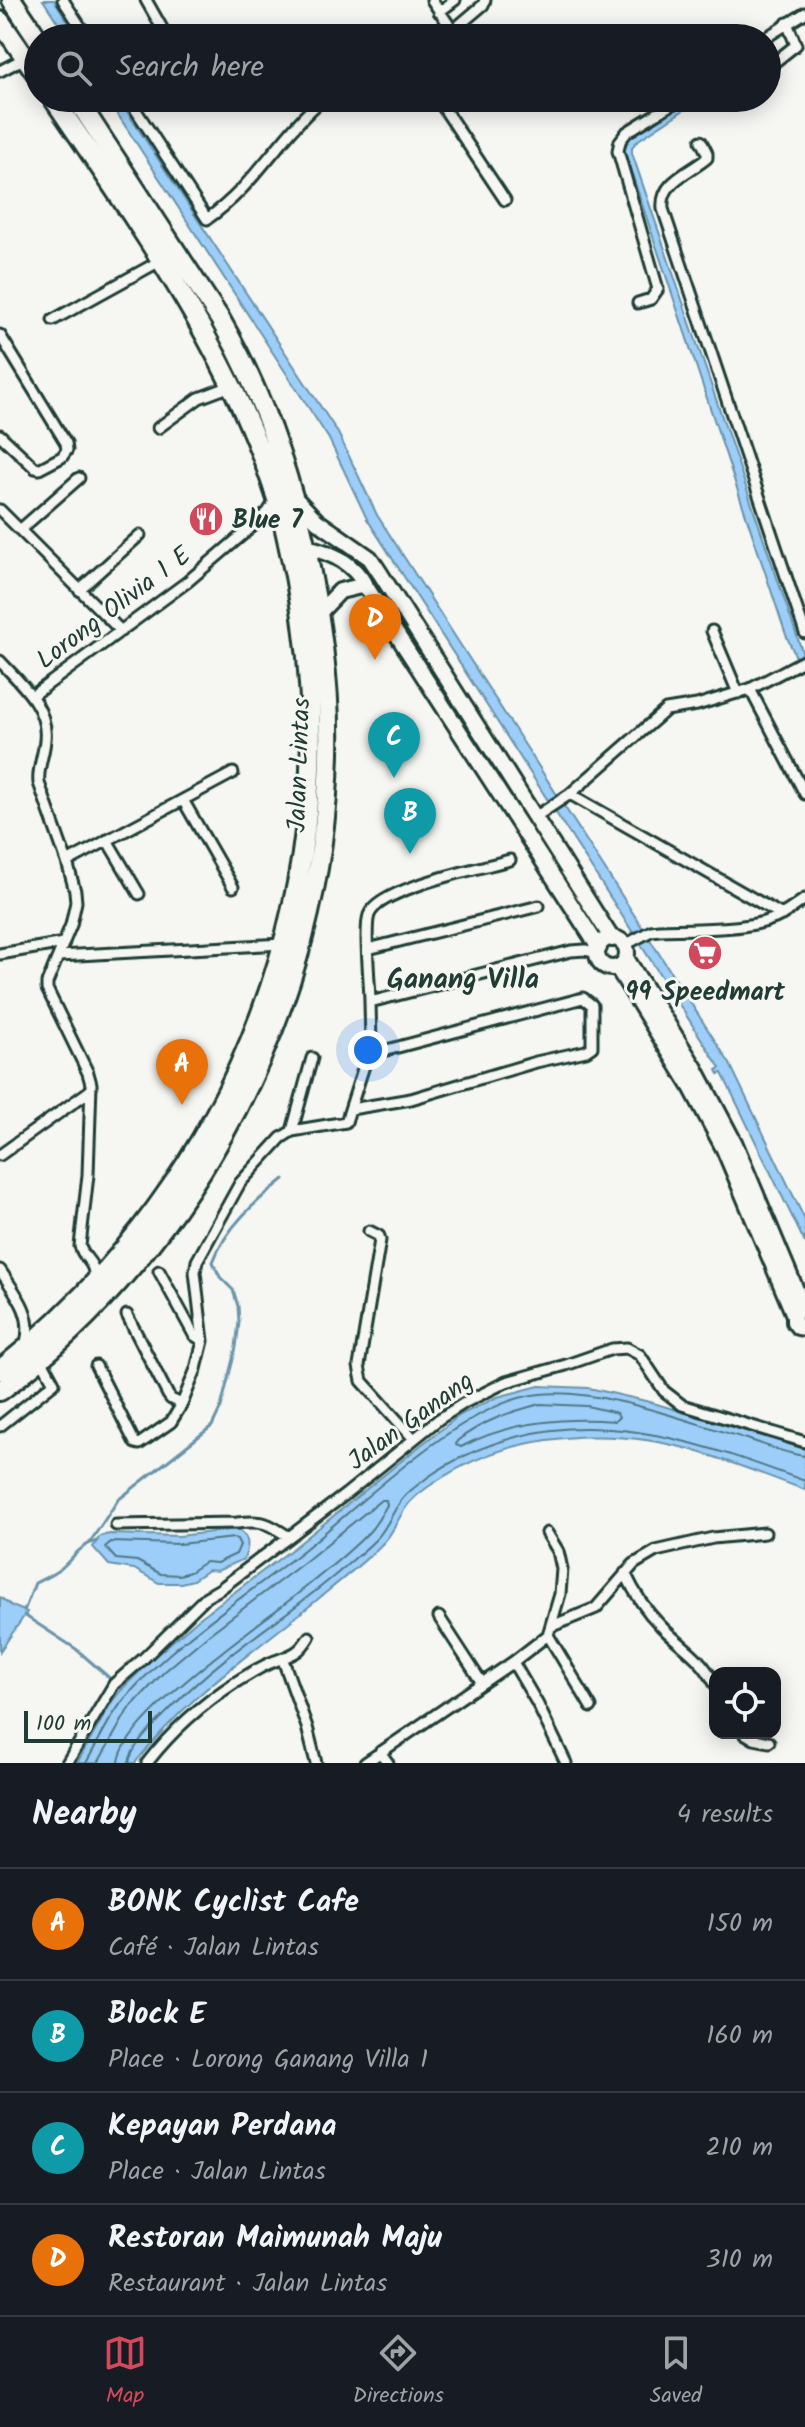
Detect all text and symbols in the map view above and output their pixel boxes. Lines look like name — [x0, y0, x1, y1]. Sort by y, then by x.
search box — [24, 24, 781, 112]
text: Search here — [116, 44, 264, 92]
icon: search — [52, 46, 96, 90]
restaurant icon: Blue 7 — [187, 500, 225, 538]
place label: Blue 7 — [232, 500, 303, 542]
street label: Lorong Olivia 1 E — [28, 536, 201, 681]
pin: D — [349, 594, 401, 660]
street label: Jalan Lintas — [277, 697, 323, 833]
pin: C — [368, 712, 420, 778]
pin: B — [384, 788, 436, 854]
supermarket icon: 99 Speedmart — [686, 934, 724, 972]
district label: Ganang Villa — [387, 958, 539, 1003]
place label: 99 Speedmart — [625, 972, 785, 1014]
your location — [348, 1030, 388, 1070]
pin: A — [156, 1039, 208, 1105]
street label: Jalan Ganang — [339, 1361, 483, 1482]
map controls — [709, 1667, 781, 1739]
button: locate — [709, 1667, 781, 1739]
scale bar — [24, 1707, 152, 1743]
text: 100 m — [36, 1707, 91, 1742]
text: Nearby — [32, 1788, 137, 1842]
text: 4 results — [677, 1794, 773, 1836]
text: BONK Cyclist Cafe — [108, 1879, 359, 1927]
text: A — [50, 1903, 66, 1945]
text: 150 m — [707, 1903, 773, 1945]
text: Café · Jalan Lintas — [108, 1927, 319, 1969]
text: Block E — [108, 1991, 206, 2039]
text: B — [50, 2015, 66, 2057]
text: 160 m — [706, 2015, 773, 2057]
text: Place · Lorong Ganang Villa 1 — [108, 2039, 428, 2081]
text: Kepayan Perdana — [108, 2103, 337, 2151]
text: C — [50, 2127, 66, 2169]
text: 210 m — [706, 2127, 773, 2169]
text: Place · Jalan Lintas — [108, 2151, 326, 2193]
text: Restoran Maimunah Maju — [108, 2215, 442, 2263]
text: D — [49, 2239, 67, 2281]
text: 310 m — [706, 2239, 773, 2281]
text: Restaurant · Jalan Lintas — [108, 2263, 387, 2305]
tab: Map — [103, 2331, 147, 2414]
tab: Directions — [353, 2331, 444, 2414]
tab: Saved — [650, 2331, 702, 2414]

